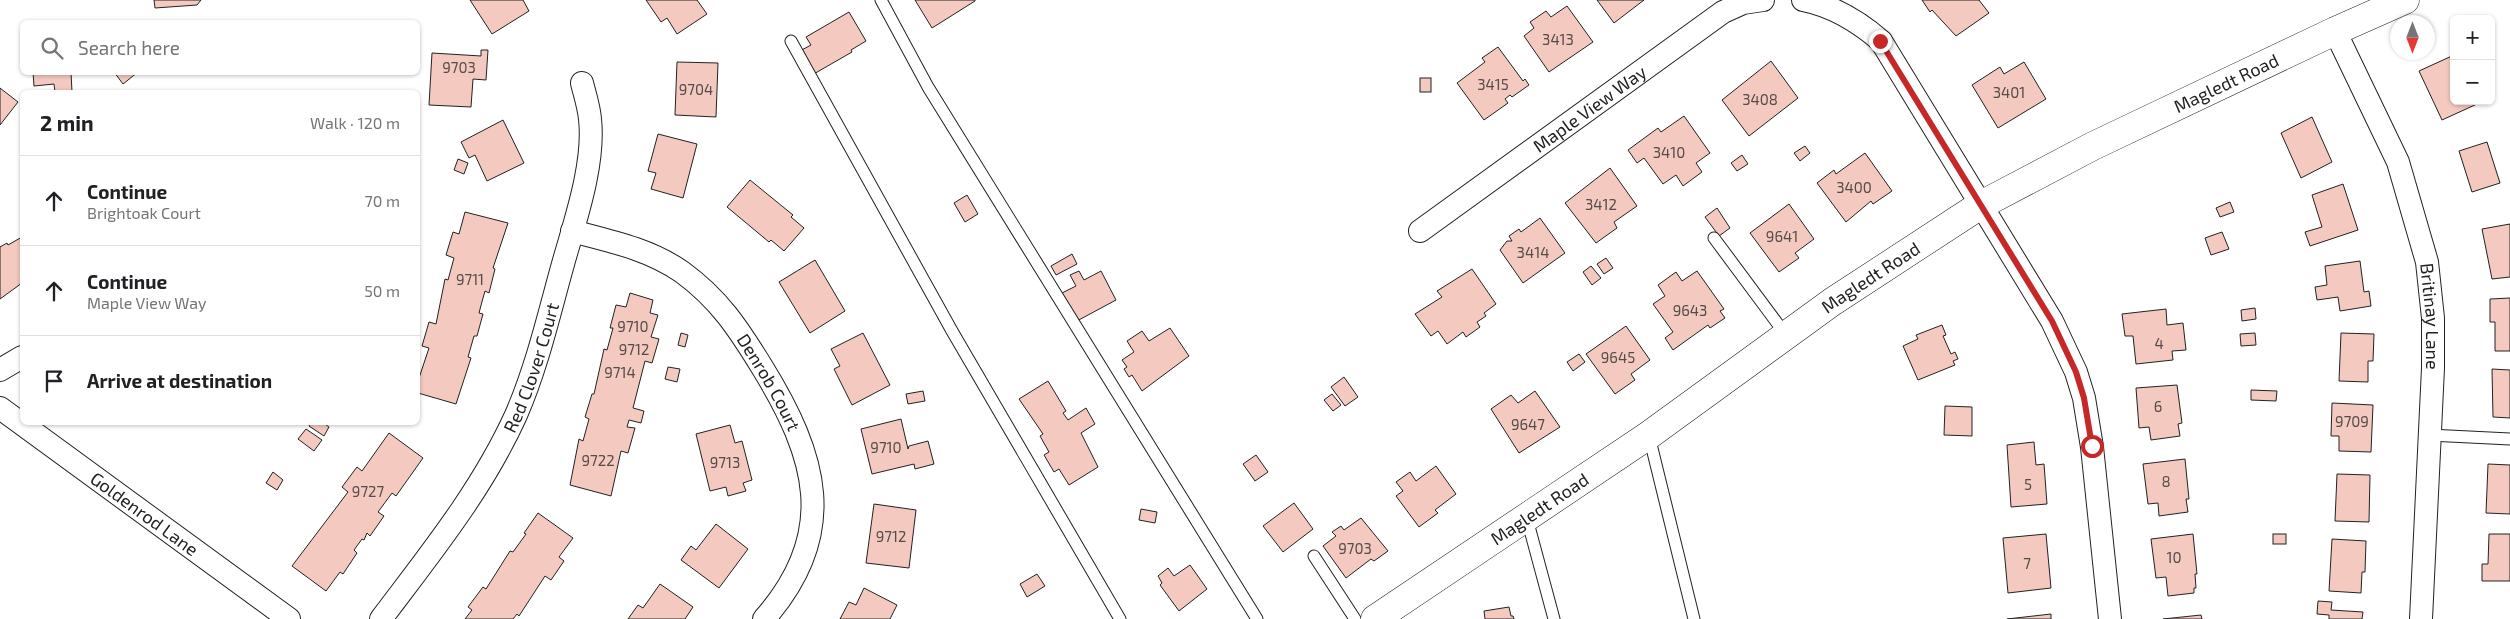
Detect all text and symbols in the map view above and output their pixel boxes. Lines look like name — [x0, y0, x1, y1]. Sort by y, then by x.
north arrow — [2390, 15, 2435, 60]
map controls — [2450, 15, 2495, 105]
button: + — [2450, 15, 2495, 60]
search box — [20, 20, 420, 75]
house number: 3413 — [1542, 30, 1574, 48]
route end — [1869, 30, 1892, 53]
icon: search — [38, 34, 66, 62]
text: Search here — [78, 36, 180, 59]
street label: Magledt Road — [2170, 48, 2282, 117]
house number: 9703 — [442, 58, 476, 76]
street label: Maple View Way — [1528, 60, 1651, 157]
button: − — [2450, 60, 2495, 105]
house number: 3415 — [1477, 75, 1509, 93]
house number: 9704 — [679, 80, 713, 98]
house number: 3401 — [1993, 83, 2025, 101]
house number: 3408 — [1742, 90, 1778, 108]
text: 2 min — [40, 110, 94, 135]
text: Walk · 120 m — [310, 113, 400, 132]
house number: 3410 — [1653, 143, 1685, 161]
house number: 3400 — [1836, 178, 1872, 196]
text: Continue — [87, 180, 167, 203]
icon: ahead — [40, 187, 68, 215]
text: 70 m — [365, 191, 400, 210]
house number: 3412 — [1585, 195, 1617, 213]
text: Brightoak Court — [87, 203, 201, 222]
house number: 9641 — [1766, 227, 1798, 245]
street label: Magledt Road — [1817, 237, 1924, 317]
house number: 3414 — [1517, 243, 1549, 261]
street label: Britinay Lane — [2416, 262, 2444, 370]
text: Continue — [87, 270, 167, 293]
house number: 9711 — [456, 270, 484, 288]
icon: ahead — [40, 277, 68, 305]
text: 50 m — [364, 281, 400, 300]
text: Maple View Way — [87, 293, 206, 312]
street label: Red Clover Court — [498, 300, 563, 436]
house number: 9643 — [1673, 301, 1707, 319]
house number: 9710 — [617, 317, 649, 335]
street label: Denrob Court — [733, 329, 805, 434]
house number: 4 — [2154, 334, 2164, 352]
house number: 9712 — [619, 340, 649, 358]
house number: 9645 — [1601, 348, 1635, 366]
house number: 9714 — [604, 363, 636, 381]
icon: arrive — [40, 367, 68, 395]
text: Arrive at destination — [87, 369, 272, 392]
house number: 6 — [2154, 397, 2162, 415]
house number: 9709 — [2335, 412, 2369, 430]
house number: 9647 — [1511, 415, 1545, 433]
route start — [2081, 435, 2104, 458]
house number: 9710 — [870, 438, 902, 456]
house number: 9722 — [581, 451, 615, 469]
house number: 9713 — [710, 453, 740, 471]
street label: Goldenrod Lane — [86, 467, 203, 560]
street label: Magledt Road — [1486, 468, 1593, 549]
house number: 8 — [2161, 472, 2171, 490]
house number: 5 — [2024, 475, 2032, 493]
house number: 9727 — [352, 482, 385, 500]
house number: 9712 — [876, 527, 906, 545]
house number: 9703 — [1338, 539, 1372, 557]
house number: 10 — [2166, 548, 2182, 566]
house number: 7 — [2023, 554, 2031, 572]

